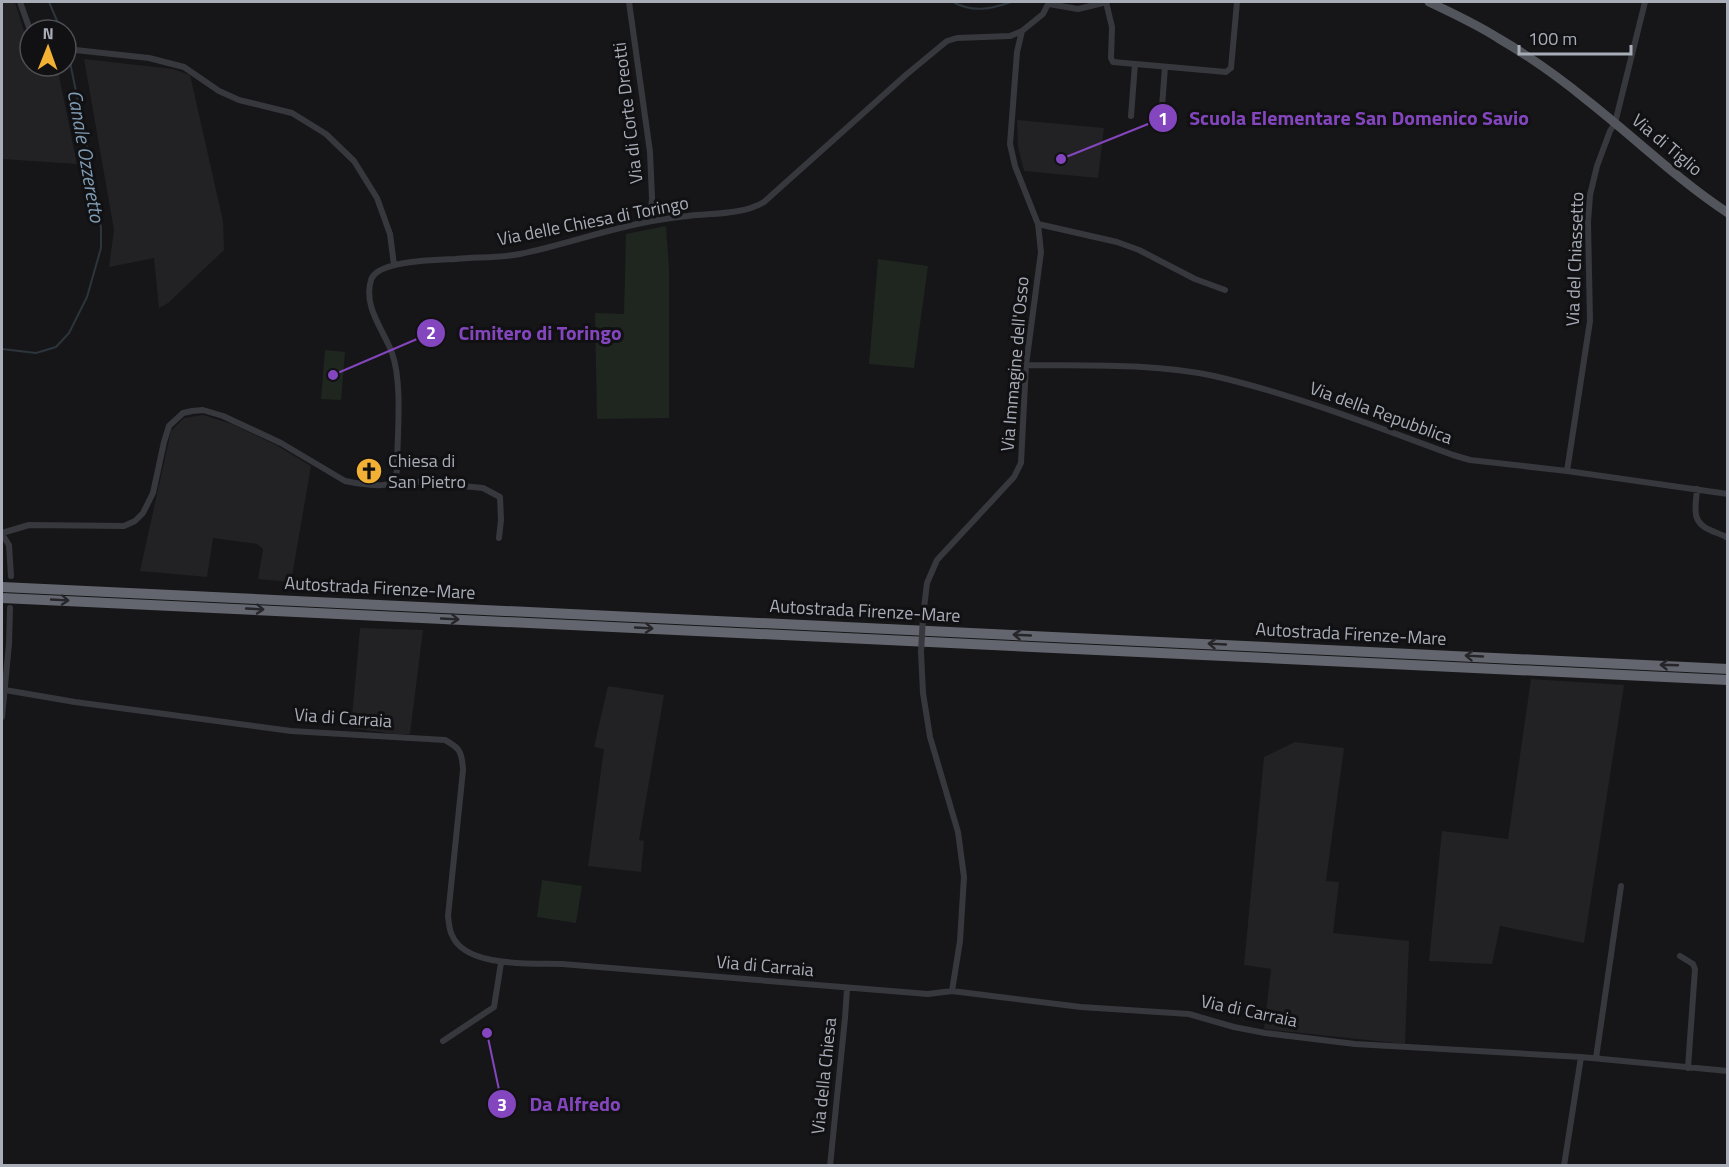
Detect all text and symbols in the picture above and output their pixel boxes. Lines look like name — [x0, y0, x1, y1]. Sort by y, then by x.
north arrow — [18, 18, 78, 78]
scale bar — [1519, 18, 1632, 56]
text: N — [43, 21, 54, 45]
text: 100 m — [1528, 25, 1577, 52]
street label: Via di Corte Dreotti — [605, 41, 650, 185]
water label: Canale Ozzeretto — [60, 87, 114, 226]
callout: Scuola Elementare San Domenico Savio — [1148, 99, 1541, 137]
text: Scuola Elementare San Domenico Savio — [1189, 102, 1529, 133]
text: 1 — [1158, 105, 1168, 132]
street label: Via di Tiglio — [1626, 107, 1709, 182]
street label: Via delle Chiesa di Toringo — [495, 189, 691, 252]
street label: Via del Chiassetto — [1559, 191, 1590, 327]
street label: Via Immagine dell'Osso — [993, 275, 1036, 453]
callout: Cimitero di Toringo — [416, 314, 633, 352]
text: Cimitero di Toringo — [458, 317, 622, 348]
text: 2 — [426, 319, 436, 346]
street label: Via della Repubblica — [1306, 374, 1456, 451]
place label: Chiesa di San Pietro — [388, 447, 466, 495]
church icon: Chiesa di San Pietro — [354, 456, 384, 486]
street label: Autostrada Firenze-Mare — [284, 569, 476, 606]
street label: Autostrada Firenze-Mare — [769, 592, 961, 629]
one-way arrow — [49, 595, 69, 606]
one-way arrow — [244, 604, 264, 615]
one-way arrow — [439, 613, 459, 624]
street label: Autostrada Firenze-Mare — [1255, 615, 1447, 652]
one-way arrow — [634, 622, 654, 633]
one-way arrow — [1012, 629, 1032, 640]
one-way arrow — [1207, 638, 1227, 649]
one-way arrow — [1465, 651, 1485, 662]
one-way arrow — [1660, 660, 1680, 671]
street label: Via di Carraia — [293, 701, 393, 734]
street label: Via di Carraia — [715, 948, 815, 983]
street label: Via di Carraia — [1198, 987, 1300, 1034]
street label: Via della Chiesa — [804, 1016, 843, 1136]
callout: Da Alfredo — [487, 1085, 632, 1123]
text: Da Alfredo — [529, 1088, 621, 1119]
text: 3 — [497, 1091, 507, 1118]

